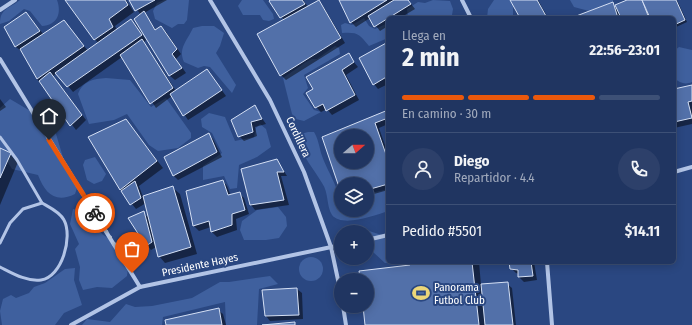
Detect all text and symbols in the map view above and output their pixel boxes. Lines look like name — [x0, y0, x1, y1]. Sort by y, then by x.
text: Llega en — [402, 28, 446, 43]
text: 22:56–23:01 — [589, 41, 660, 59]
text: 2 min — [402, 42, 460, 73]
pin — [32, 99, 66, 140]
icon: home — [38, 105, 60, 127]
text: En camino · 30 m — [402, 106, 491, 121]
street label: Cordillera — [283, 115, 313, 159]
north arrow — [334, 129, 374, 169]
map controls — [334, 129, 374, 313]
button: person — [402, 148, 444, 190]
button: phone — [618, 148, 660, 190]
text: Diego — [454, 152, 490, 170]
text: Repartidor · 4.4 — [454, 170, 535, 185]
button: layers — [334, 177, 374, 217]
courier — [75, 193, 115, 233]
icon: bike — [84, 202, 106, 224]
text: Pedido #5501 — [402, 222, 482, 240]
text: $14.11 — [625, 222, 660, 240]
button: + — [334, 225, 374, 265]
pin — [115, 232, 149, 273]
icon: bag — [121, 238, 143, 260]
street label: Presidente Hayes — [161, 251, 240, 279]
button: − — [334, 273, 374, 313]
place label: Panorama Futbol Club — [434, 281, 485, 307]
sports icon: Panorama Futbol Club — [411, 283, 431, 303]

